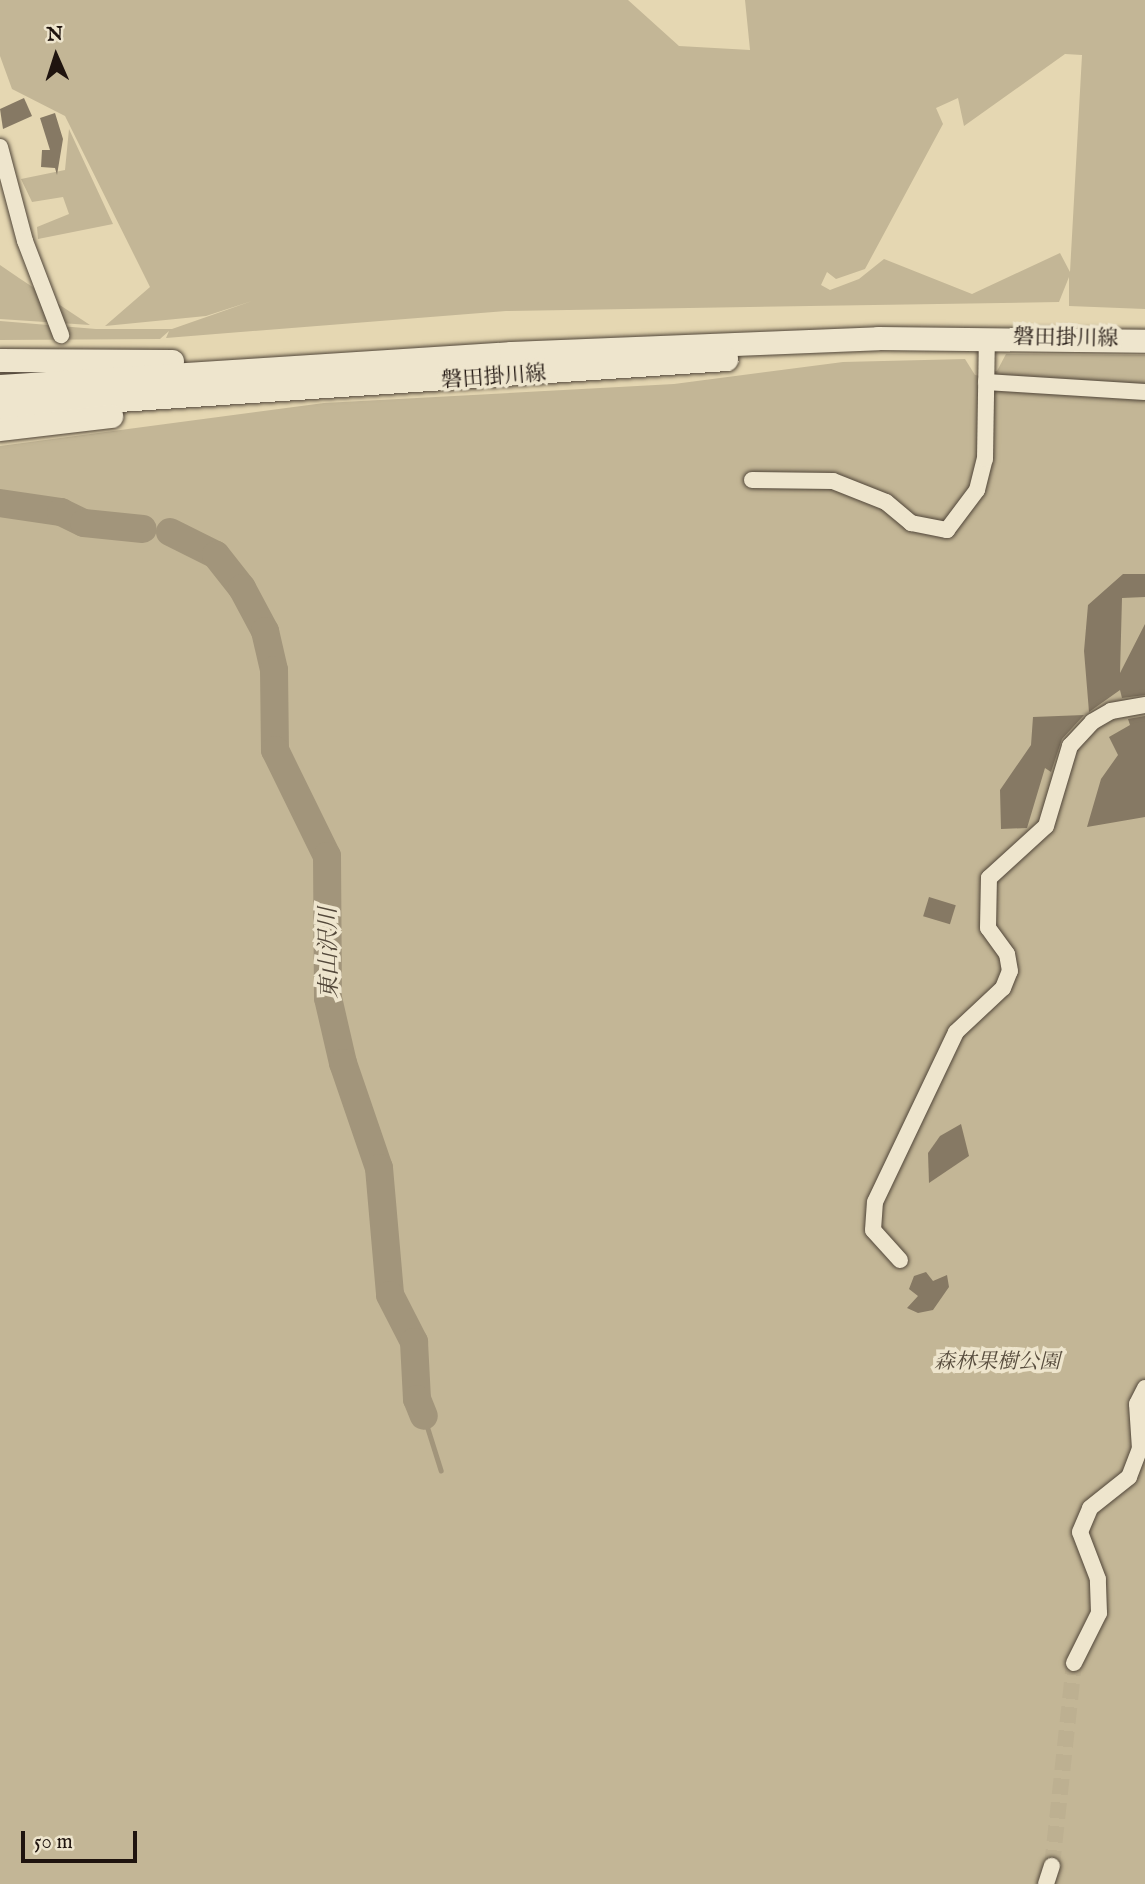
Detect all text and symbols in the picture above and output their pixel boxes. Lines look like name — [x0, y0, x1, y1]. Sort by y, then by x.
north arrow — [21, 21, 91, 91]
text: N — [46, 23, 64, 47]
street label: 磐田掛川線 — [1013, 325, 1119, 353]
street label: 磐田掛川線 — [441, 362, 547, 394]
water label: 東山沢川 — [315, 907, 345, 999]
park label: 森林果樹公園 — [934, 1350, 1060, 1376]
scale bar — [24, 1818, 140, 1862]
text: 50 m — [34, 1829, 73, 1856]

